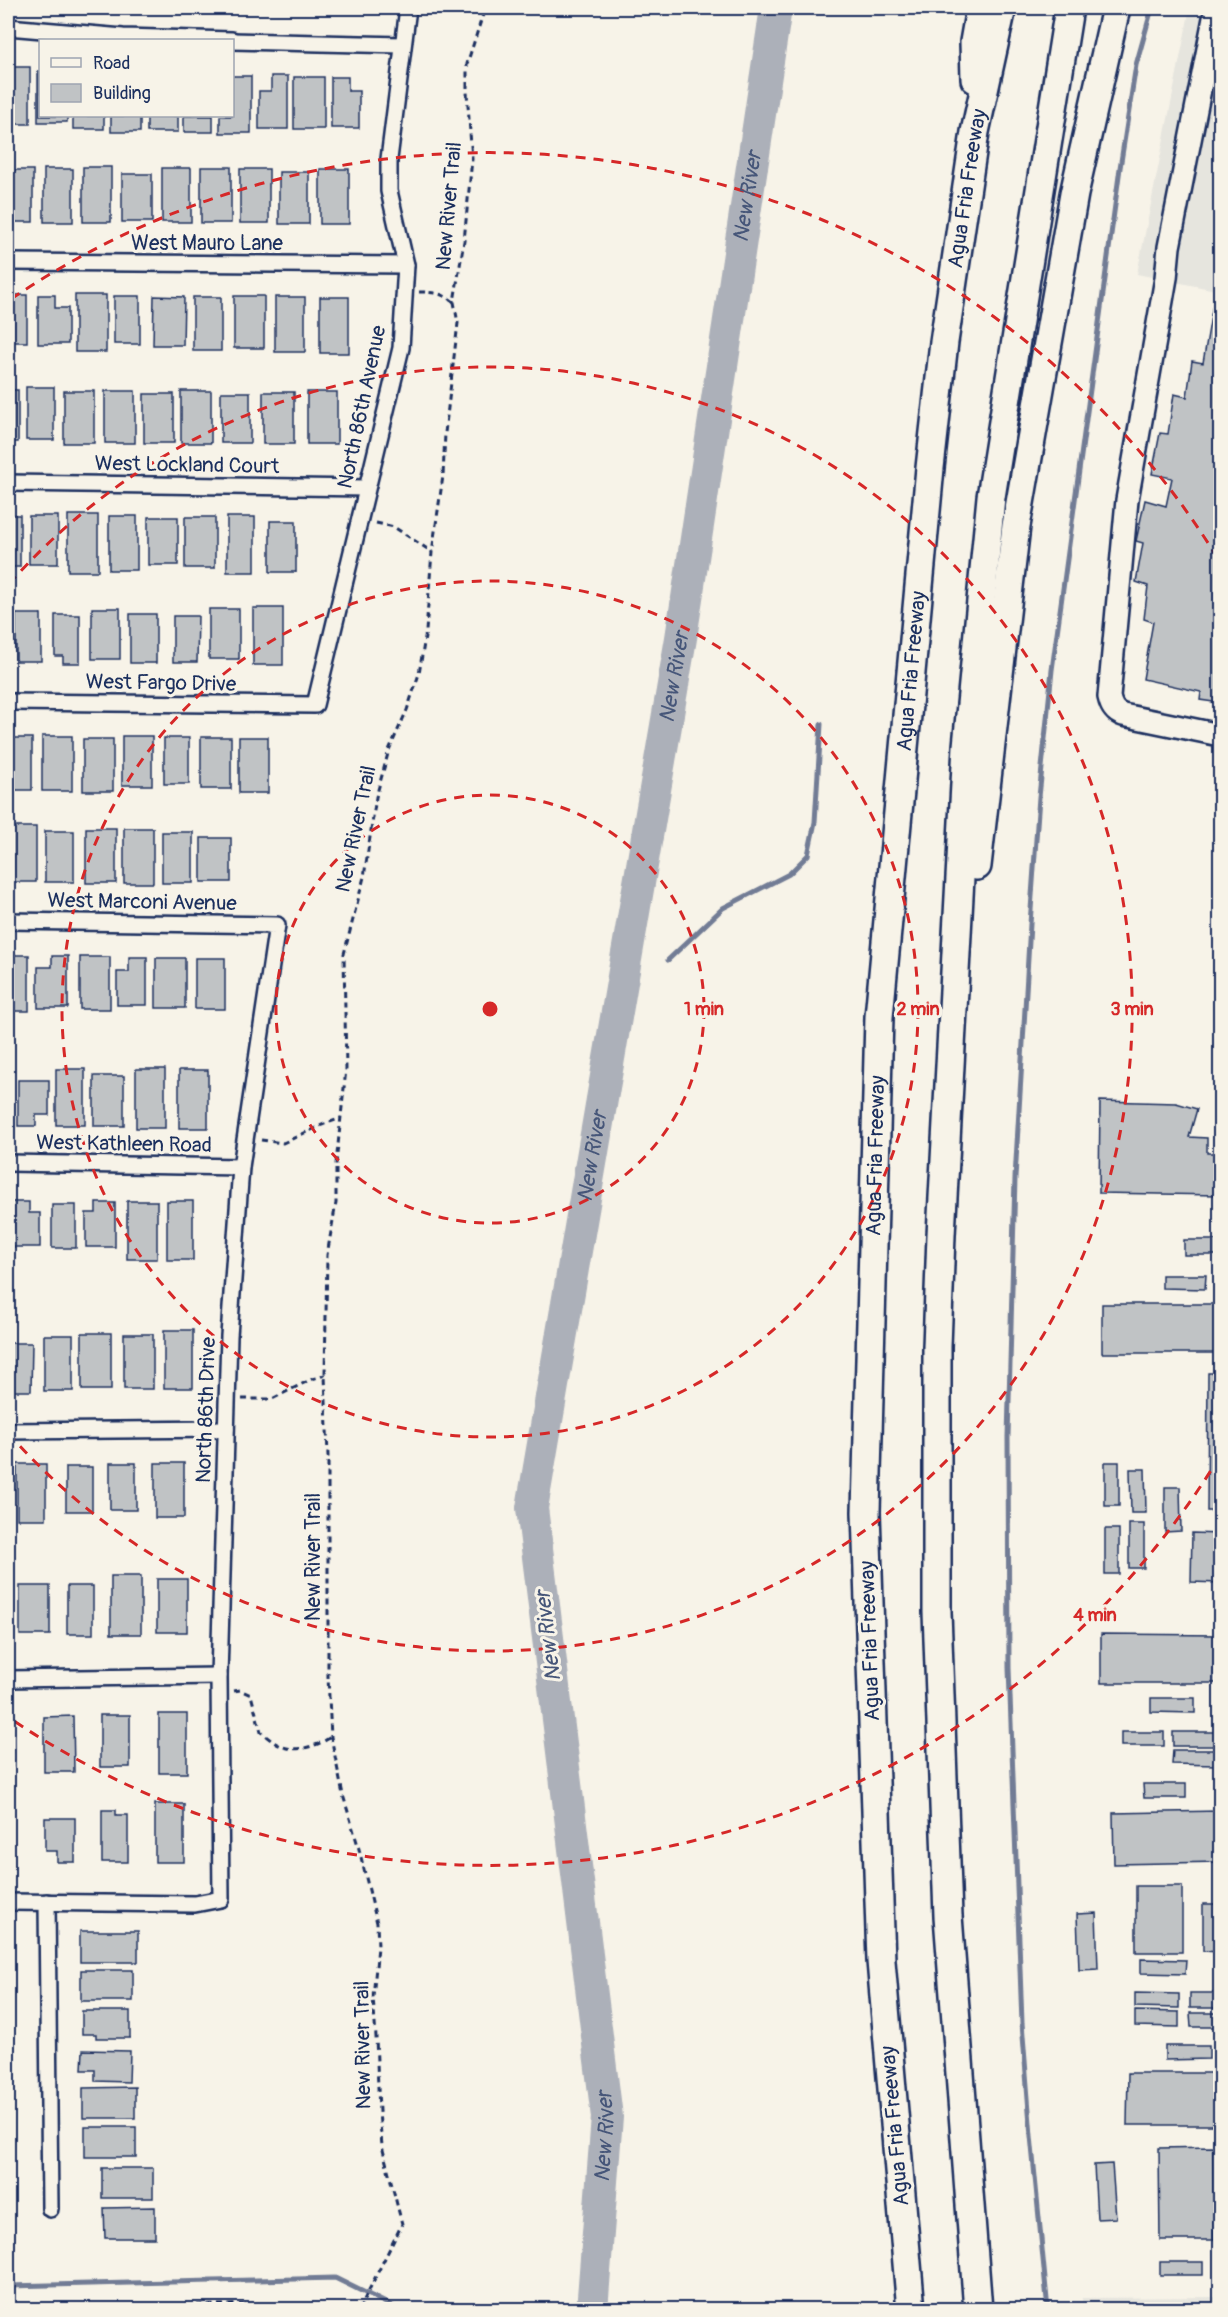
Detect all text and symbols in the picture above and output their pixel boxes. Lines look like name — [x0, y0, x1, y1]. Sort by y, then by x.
legend — [39, 39, 234, 117]
text: Road — [93, 52, 130, 75]
text: Building — [93, 82, 151, 105]
street label: Agua Fria Freeway — [942, 106, 993, 270]
street label: New River Trail — [430, 141, 468, 271]
water label: New River — [727, 146, 769, 244]
street label: West Mauro Lane — [131, 230, 284, 257]
street label: North 86th Avenue — [332, 322, 393, 491]
street label: West Lockland Court — [94, 450, 280, 480]
street label: Agua Fria Freeway — [890, 590, 932, 752]
water label: New River — [653, 627, 696, 725]
street label: West Fargo Drive — [85, 668, 237, 698]
street label: New River Trail — [329, 763, 383, 895]
street label: West Marconi Avenue — [47, 887, 238, 917]
text: 1 min — [684, 998, 724, 1021]
text: 2 min — [896, 998, 940, 1021]
text: 3 min — [1110, 998, 1154, 1021]
centre of rings — [480, 999, 500, 1019]
street label: Agua Fria Freeway — [860, 1075, 891, 1236]
water label: New River — [571, 1106, 614, 1204]
street label: West Kathleen Road — [36, 1129, 212, 1159]
street label: North 86th Drive — [190, 1336, 222, 1484]
street label: New River Trail — [300, 1493, 327, 1621]
street label: Agua Fria Freeway — [854, 1560, 886, 1722]
water label: New River — [528, 1586, 567, 1683]
text: 4 min — [1073, 1604, 1117, 1627]
street label: New River Trail — [348, 1980, 378, 2110]
street label: Agua Fria Freeway — [875, 2045, 915, 2207]
water label: New River — [588, 2086, 621, 2183]

